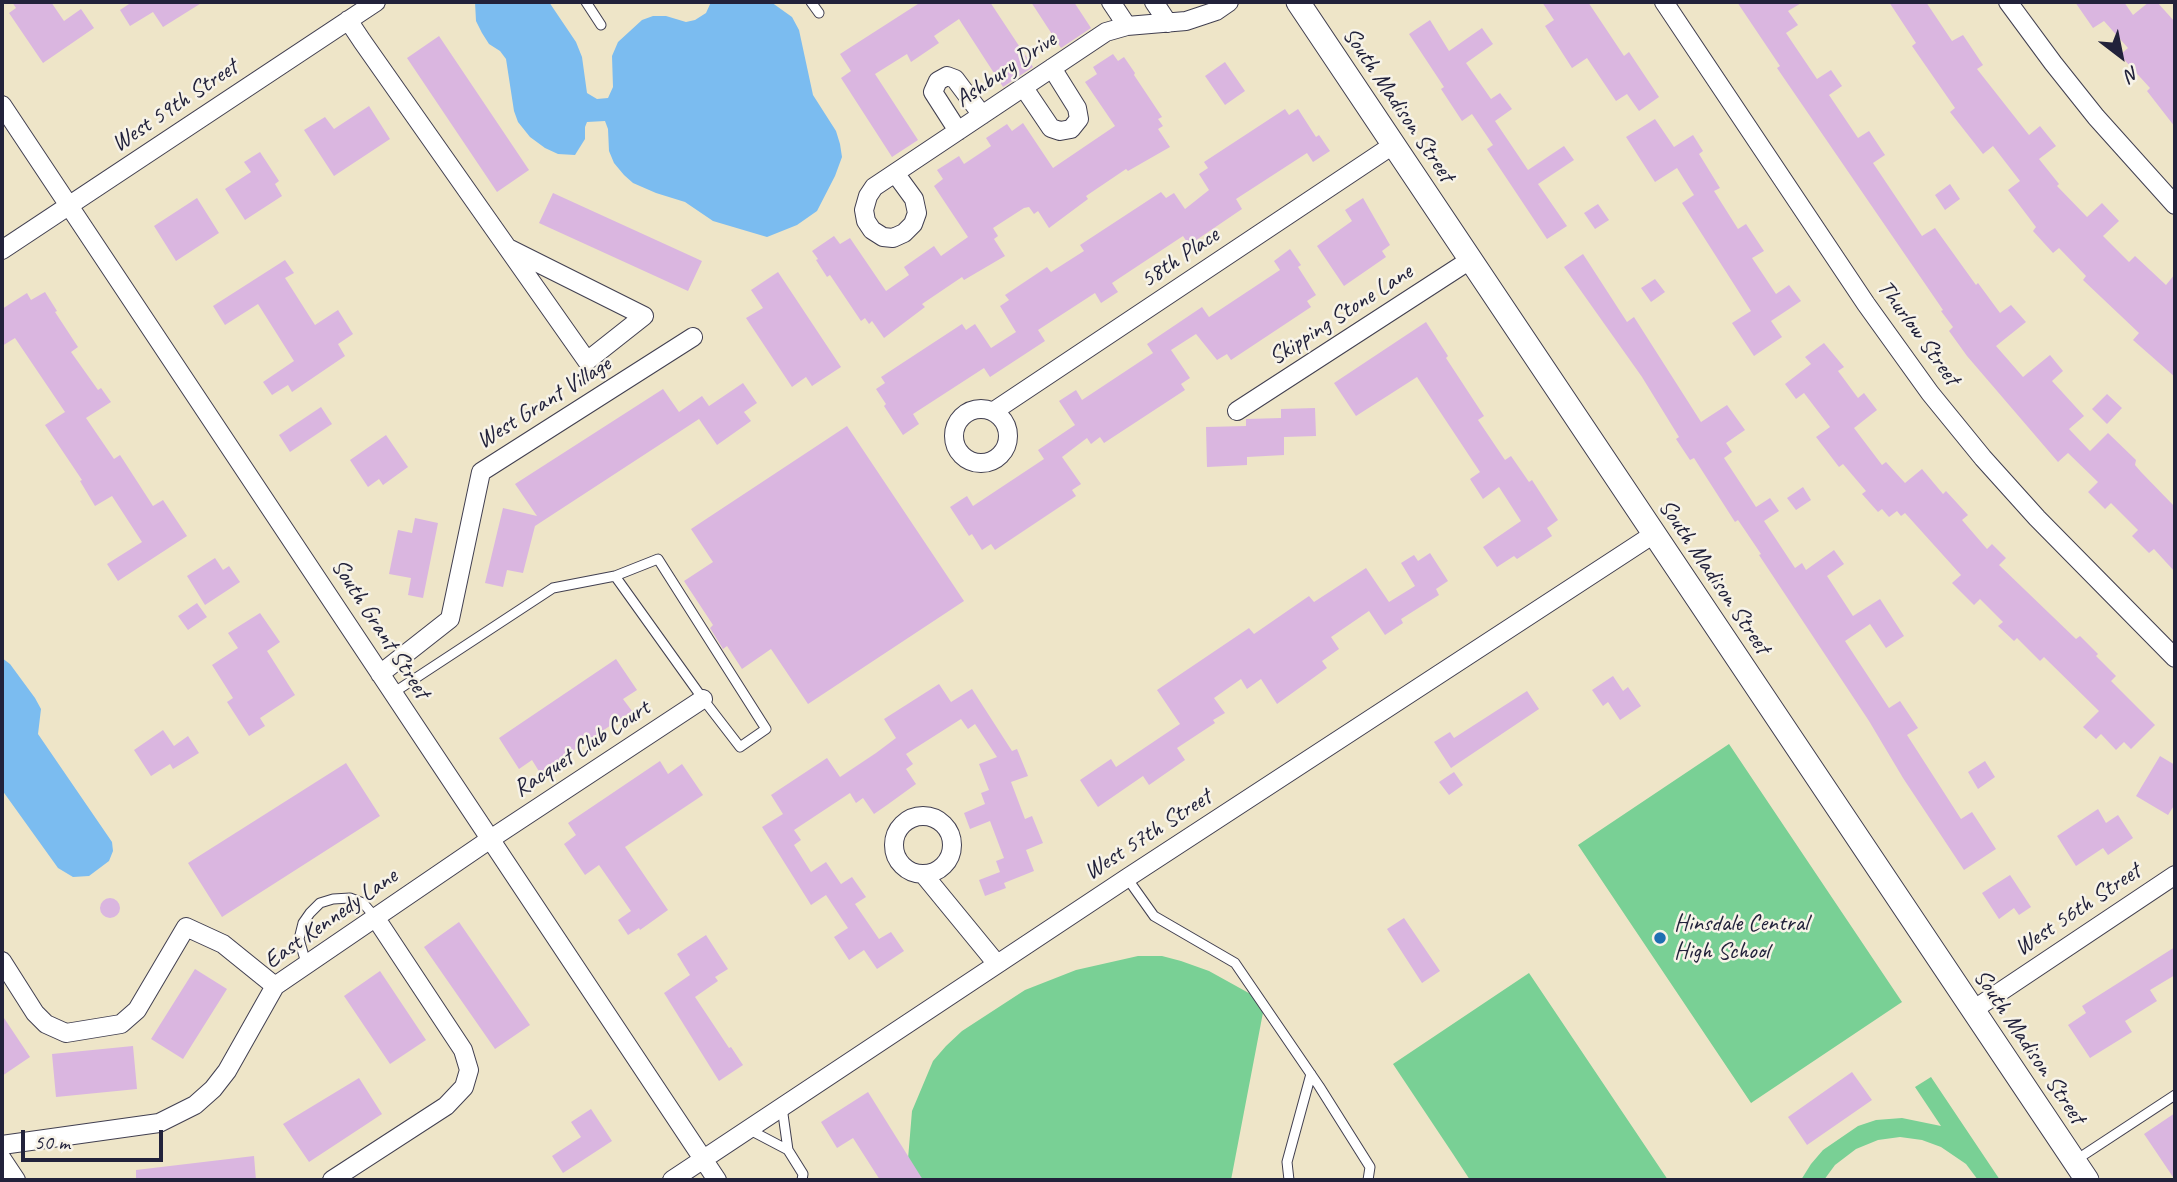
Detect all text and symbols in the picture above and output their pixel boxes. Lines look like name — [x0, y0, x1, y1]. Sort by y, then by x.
north arrow — [2086, 21, 2156, 91]
street label: South Madison Street — [1336, 22, 1460, 188]
street label: Ashbury Drive — [950, 26, 1062, 114]
street label: West 59th Street — [107, 53, 243, 159]
text: N — [2121, 61, 2143, 87]
street label: 58th Place — [1135, 221, 1225, 295]
street label: Skipping Stone Lane — [1264, 258, 1418, 372]
street label: Thurlow Street — [1870, 275, 1966, 391]
street label: West Grant Village — [472, 350, 616, 456]
street label: South Madison Street — [1652, 494, 1776, 660]
street label: South Grant Street — [324, 554, 436, 704]
street label: Racquet Club Court — [508, 694, 656, 804]
street label: West 57th Street — [1079, 783, 1217, 887]
street label: West 56th Street — [2010, 857, 2146, 963]
street label: East Kennedy Lane — [259, 862, 403, 976]
place label: Hinsdale Central High School — [1674, 910, 1808, 966]
marker: Hinsdale Central High School — [1652, 930, 1668, 946]
street label: South Madison Street — [1967, 964, 2091, 1130]
scale bar — [24, 1116, 166, 1160]
text: 50 m — [34, 1129, 70, 1155]

